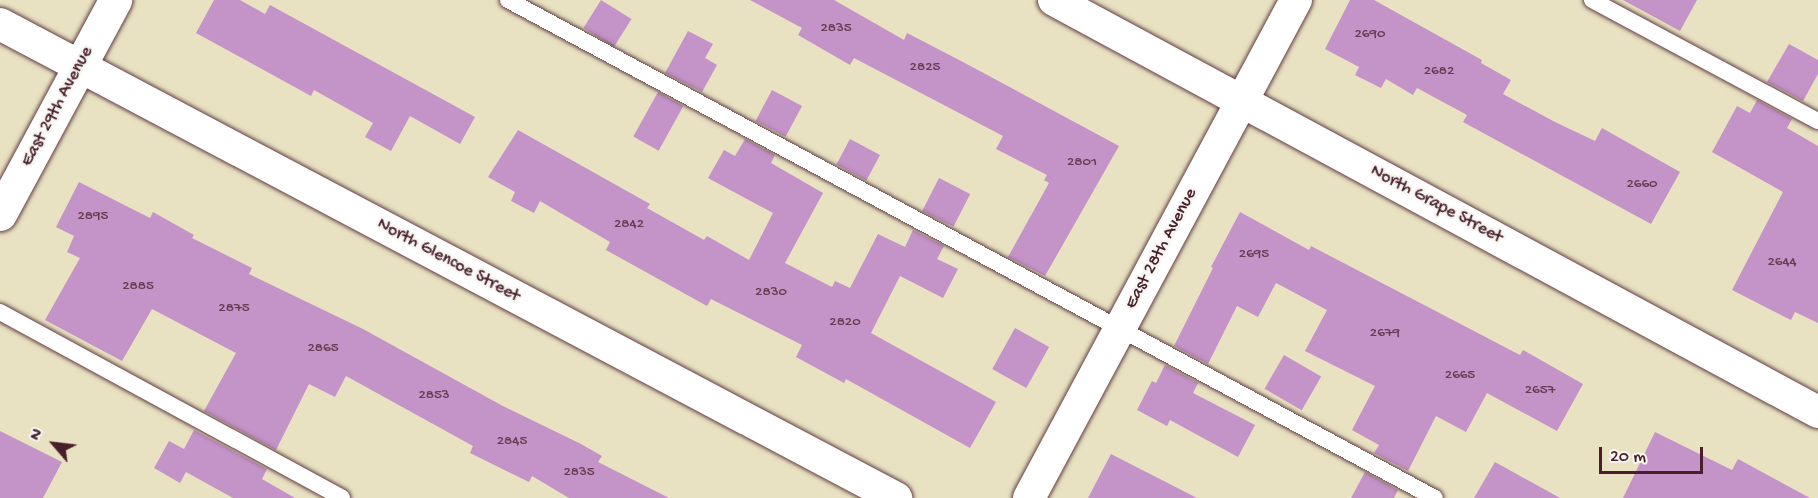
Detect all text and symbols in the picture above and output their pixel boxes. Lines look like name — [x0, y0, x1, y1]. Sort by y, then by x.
house number: 2835 — [820, 20, 852, 38]
house number: 2690 — [1355, 26, 1385, 44]
street label: East 29th Avenue — [17, 43, 99, 171]
house number: 2825 — [910, 59, 940, 77]
house number: 2682 — [1424, 63, 1454, 81]
house number: 2801 — [1067, 154, 1097, 172]
street label: North Grape Street — [1366, 161, 1506, 249]
house number: 2660 — [1626, 176, 1658, 194]
street label: East 28th Avenue — [1121, 185, 1203, 313]
house number: 2895 — [78, 208, 108, 226]
street label: North Glencoe Street — [373, 214, 523, 308]
house number: 2842 — [614, 216, 644, 234]
house number: 2695 — [1239, 246, 1269, 264]
house number: 2644 — [1767, 254, 1797, 272]
house number: 2885 — [122, 278, 154, 296]
house number: 2830 — [755, 284, 787, 302]
house number: 2875 — [218, 300, 250, 318]
house number: 2820 — [829, 314, 861, 332]
house number: 2679 — [1370, 325, 1400, 343]
house number: 2865 — [307, 340, 339, 358]
house number: 2665 — [1445, 367, 1475, 385]
house number: 2657 — [1525, 382, 1555, 400]
house number: 2853 — [418, 387, 450, 405]
north arrow — [24, 414, 84, 474]
text: N — [27, 426, 49, 444]
house number: 2845 — [497, 433, 527, 451]
scale bar — [1602, 435, 1706, 473]
text: 20 m — [1610, 447, 1646, 468]
house number: 2835 — [563, 464, 595, 482]

